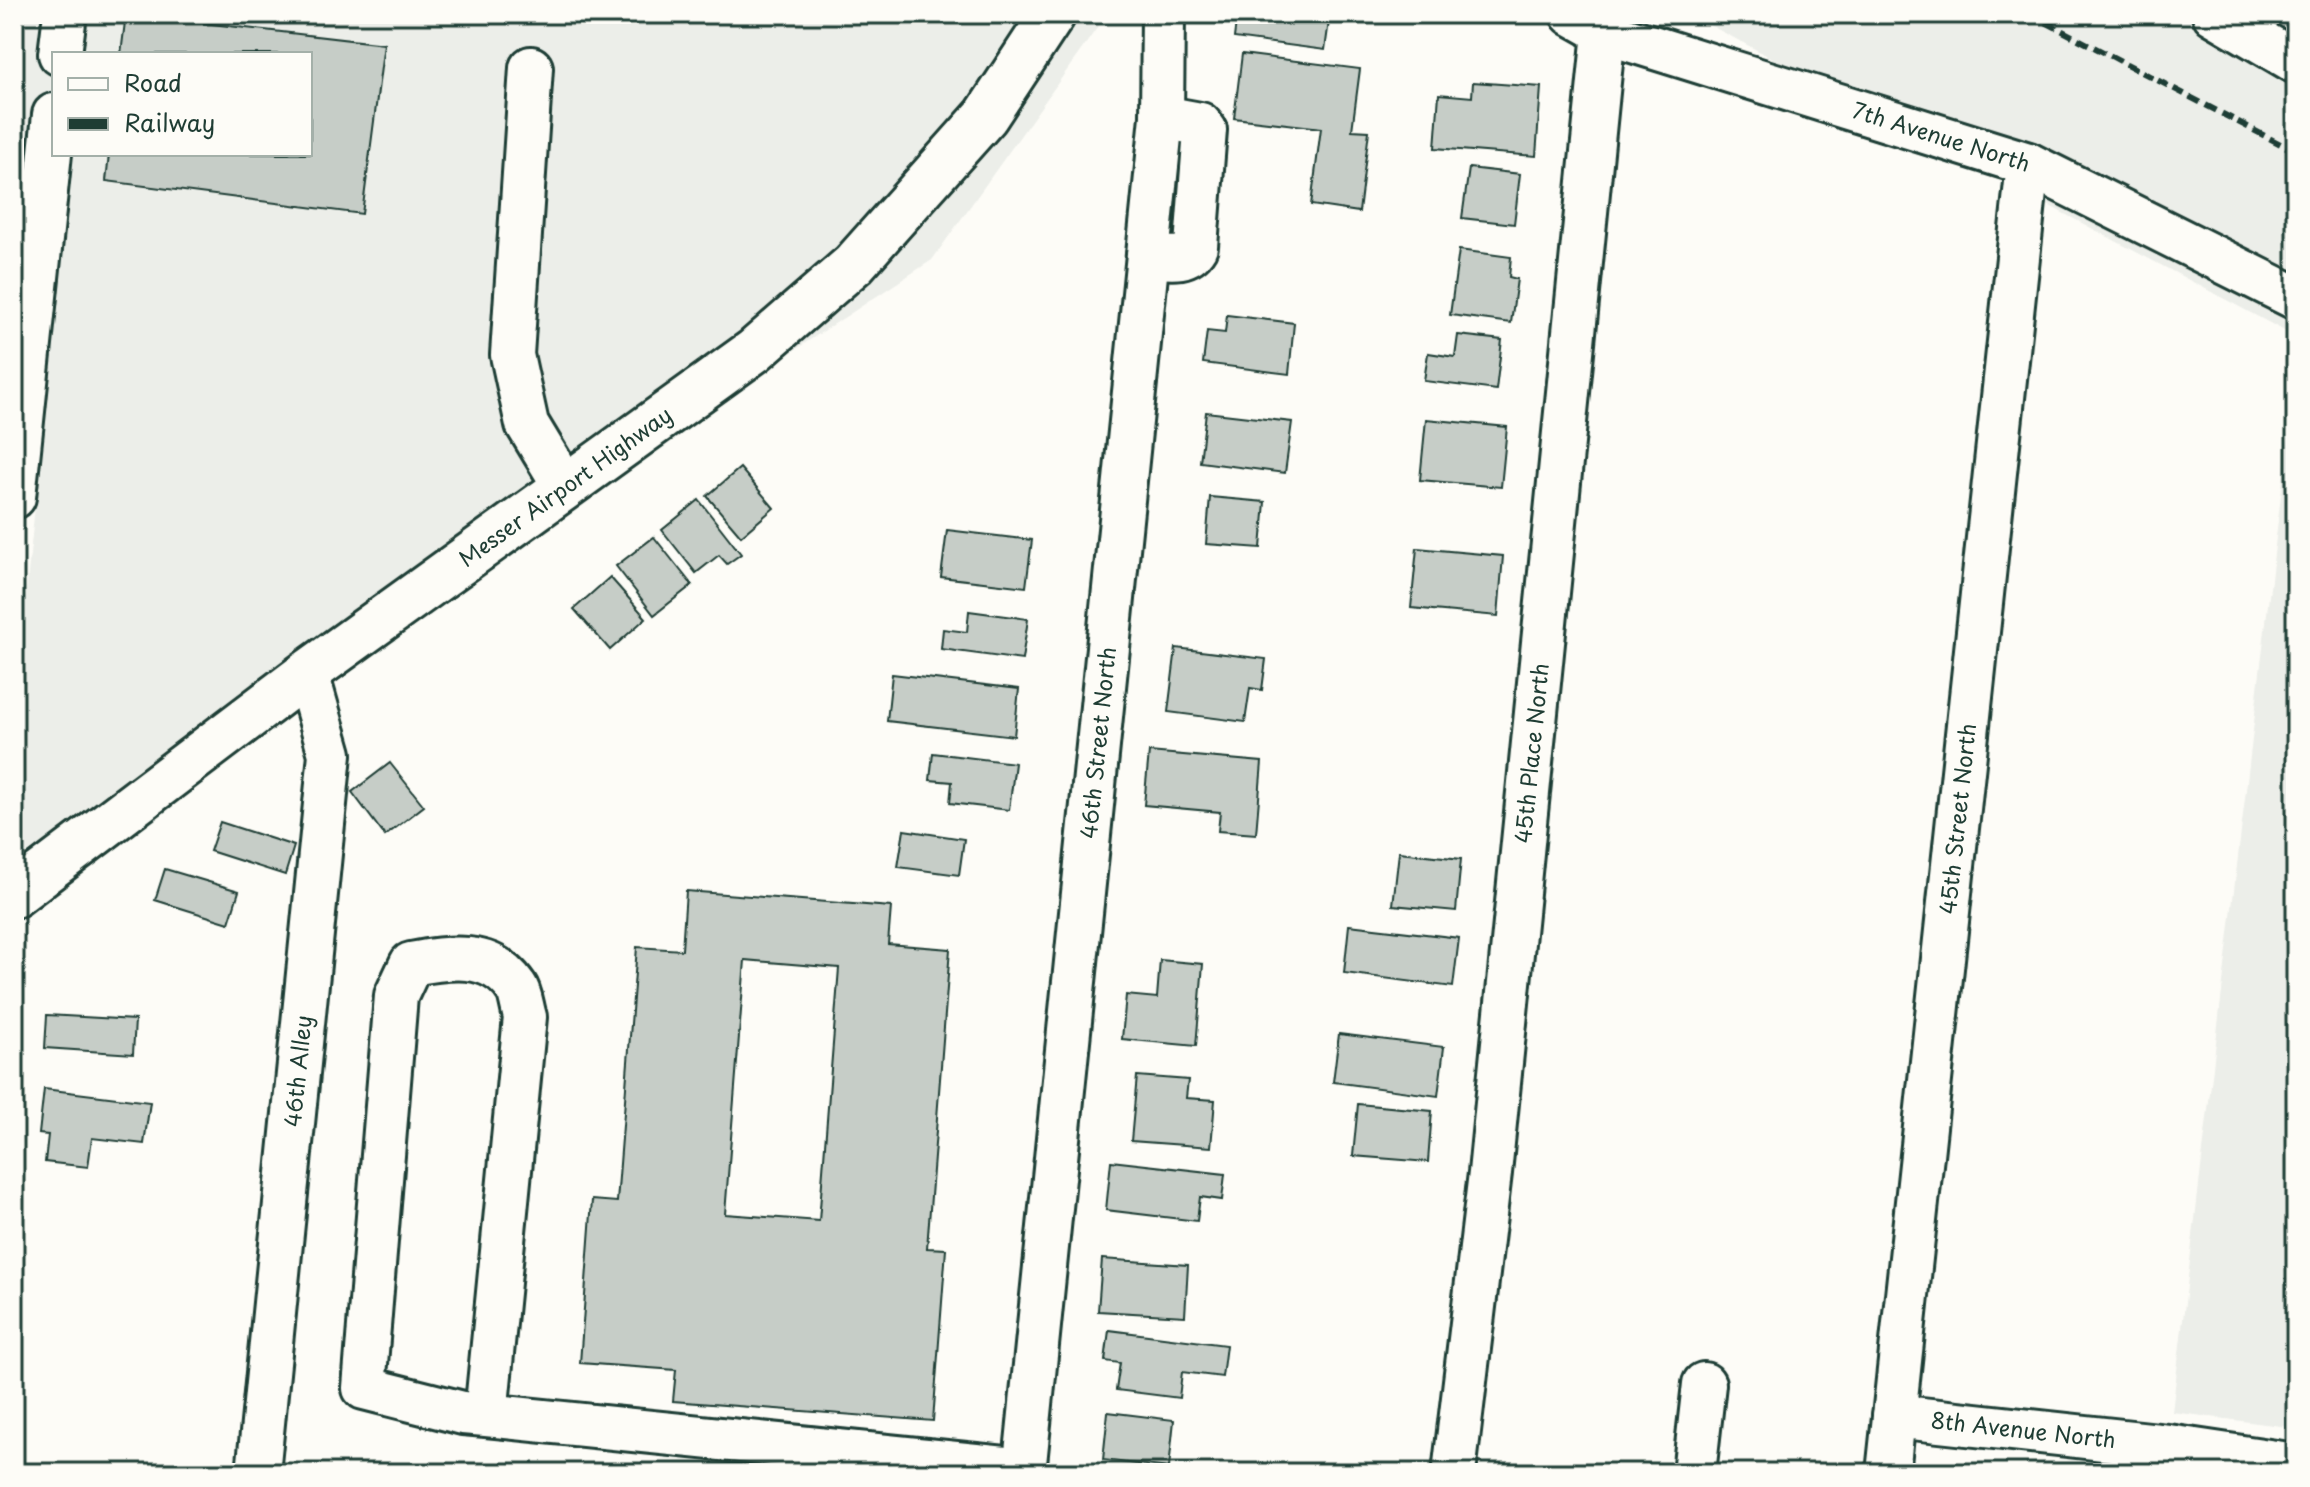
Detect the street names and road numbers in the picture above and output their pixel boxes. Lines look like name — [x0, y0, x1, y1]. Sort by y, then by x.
street label: 7th Avenue North — [1849, 92, 2035, 179]
street label: Messer Airport Highway — [451, 397, 678, 574]
street label: 46th Street North — [1071, 645, 1123, 840]
street label: 45th Place North — [1505, 661, 1556, 845]
street label: 45th Street North — [1930, 721, 1983, 916]
street label: 46th Alley — [275, 1013, 319, 1128]
street label: 8th Avenue North — [1929, 1402, 2118, 1455]

